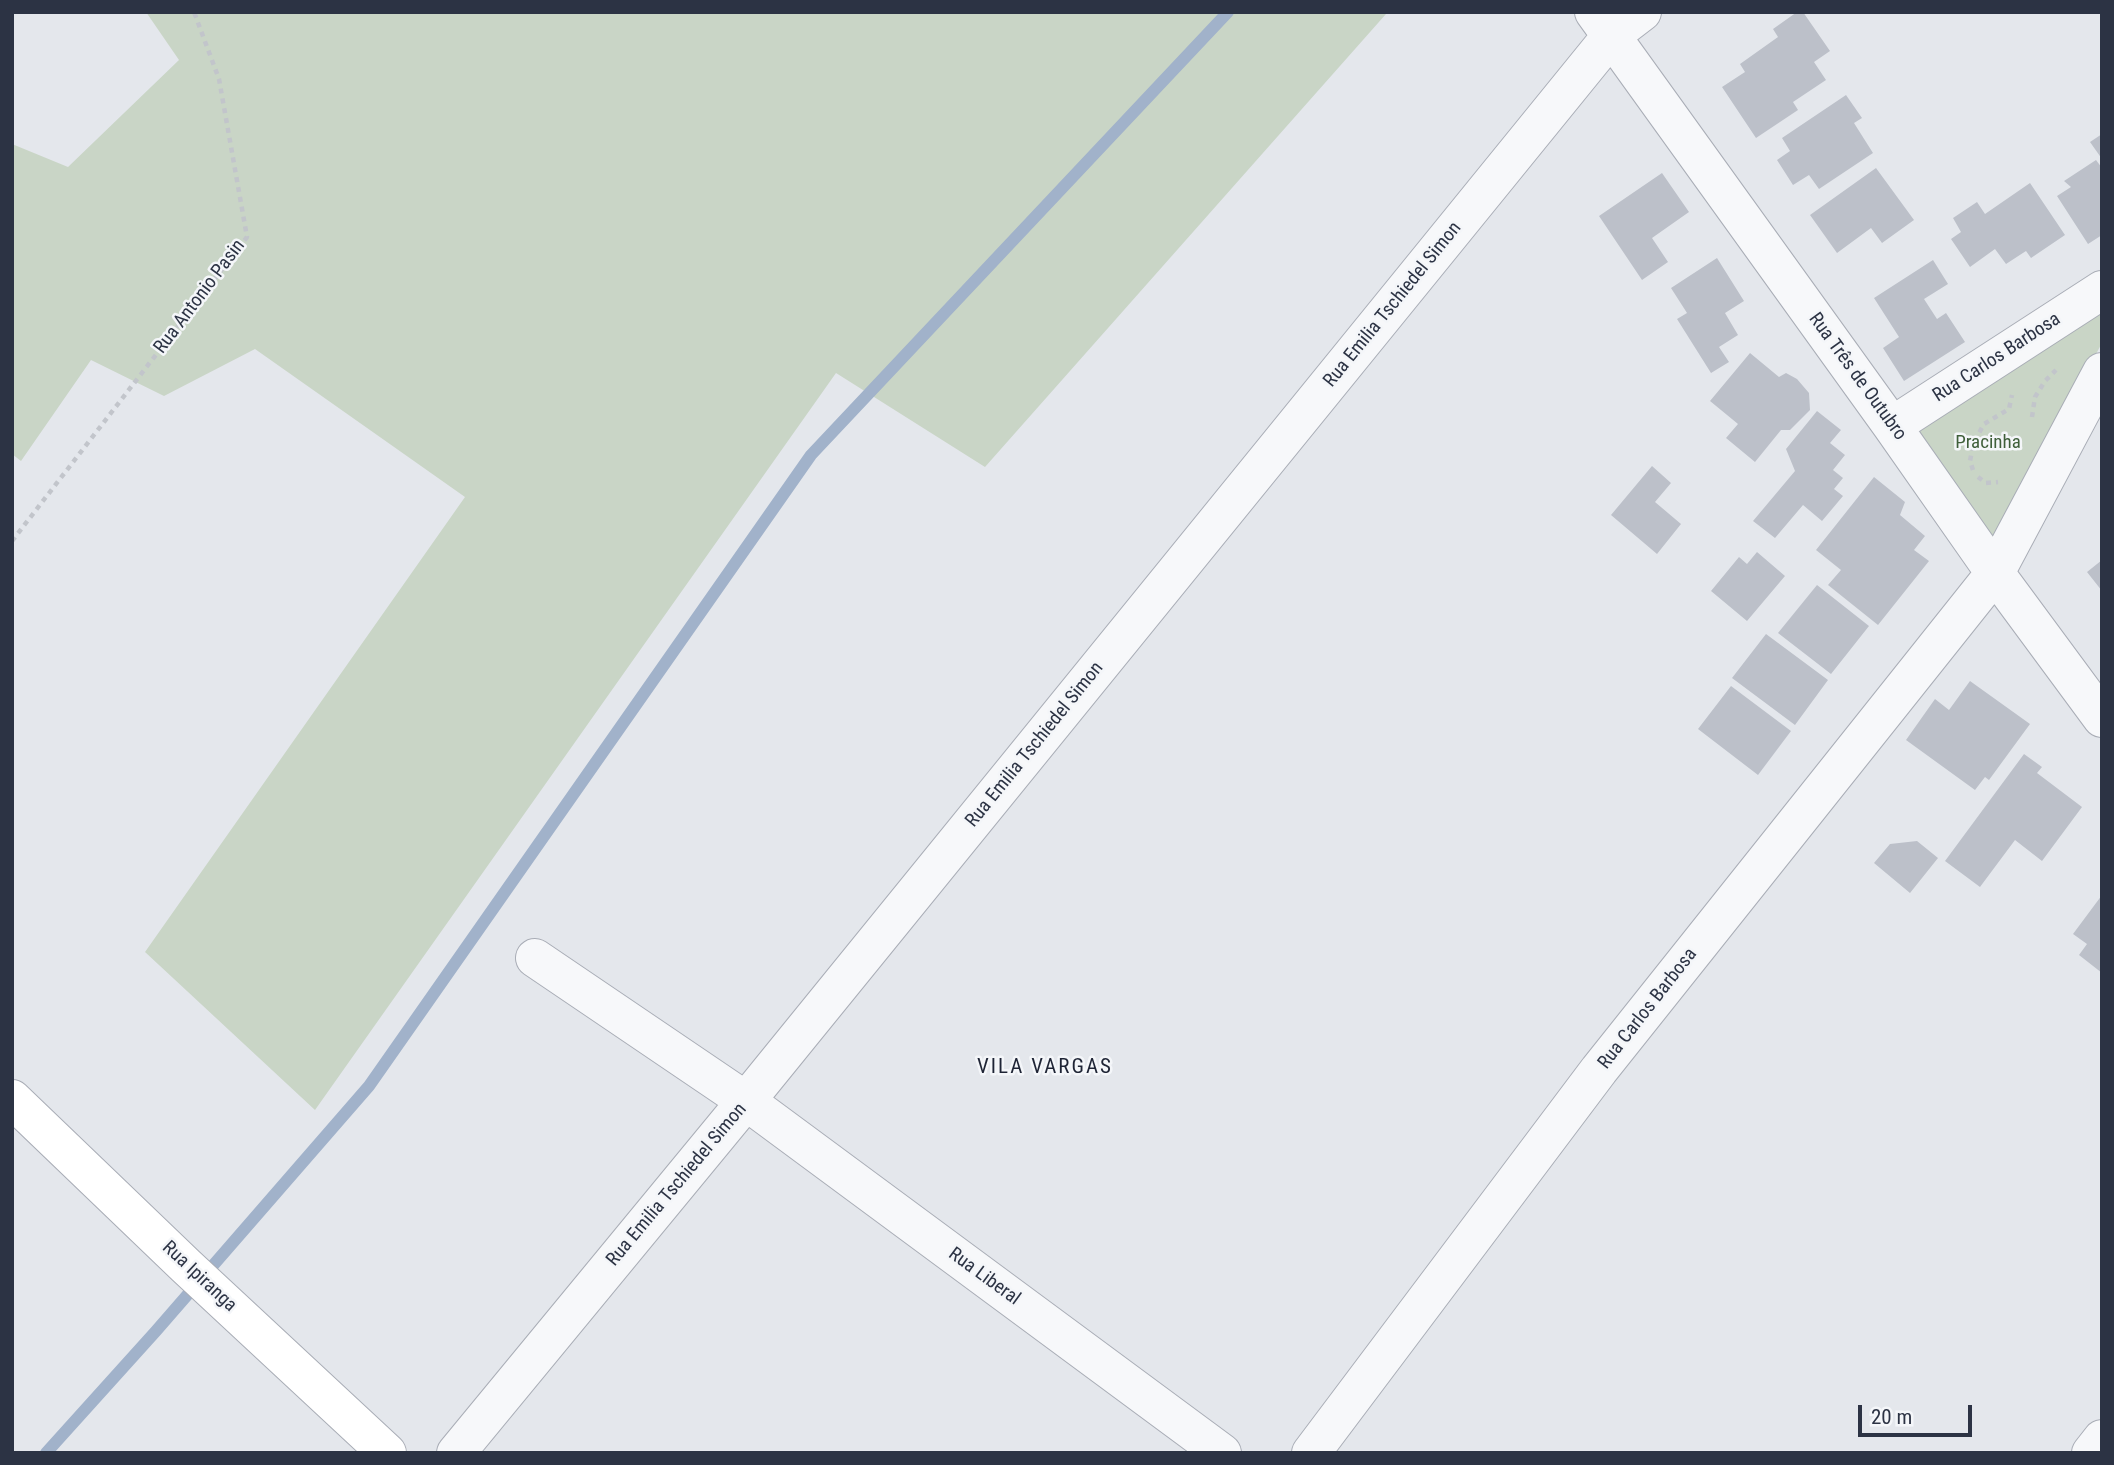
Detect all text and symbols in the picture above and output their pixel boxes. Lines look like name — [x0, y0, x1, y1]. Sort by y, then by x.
street label: Rua Emilia Tschiedel Simon — [1319, 218, 1467, 392]
street label: Rua Antonio Pasin — [150, 235, 250, 359]
street label: Rua Carlos Barbosa — [1929, 308, 2065, 408]
street label: Rua Três de Outubro — [1803, 309, 1911, 445]
park label: Pracinha — [1955, 432, 2021, 454]
street label: Rua Emilia Tschiedel Simon — [961, 658, 1109, 832]
street label: Rua Carlos Barbosa — [1594, 944, 1702, 1074]
district label: VILA VARGAS — [978, 1055, 1112, 1081]
street label: Rua Emilia Tschiedel Simon — [602, 1099, 752, 1271]
street label: Rua Ipiranga — [157, 1237, 241, 1317]
street label: Rua Liberal — [944, 1243, 1024, 1311]
scale bar — [1862, 1392, 1976, 1436]
text: 20 m — [1871, 1405, 1912, 1429]

